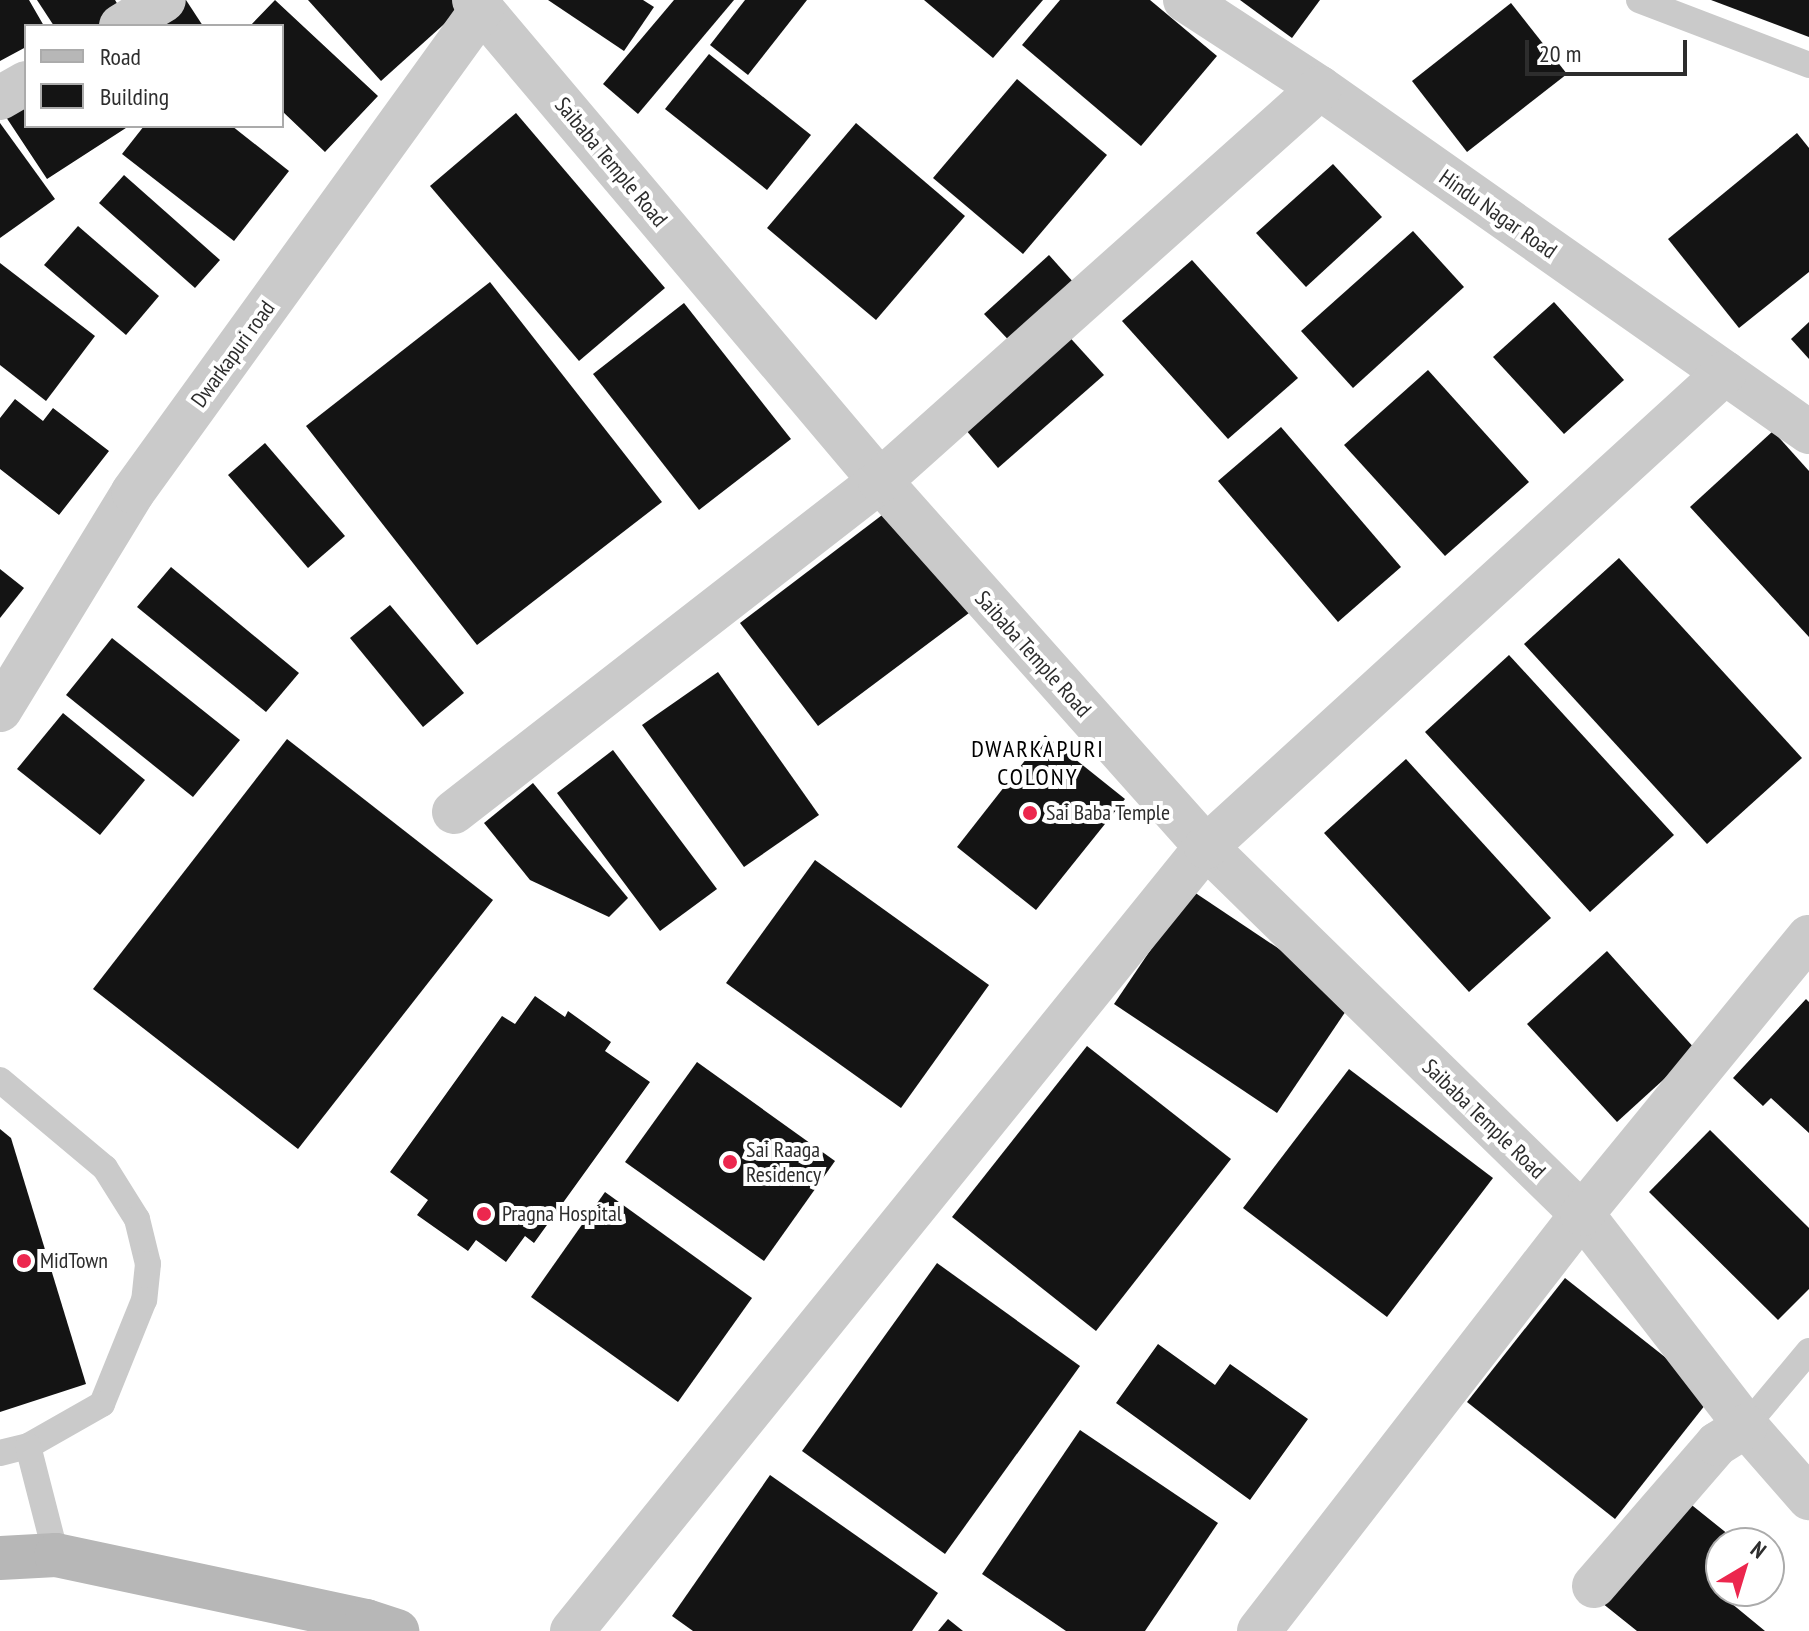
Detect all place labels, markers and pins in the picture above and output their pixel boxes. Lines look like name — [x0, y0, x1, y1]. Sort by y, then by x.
place label: Sai Baba Temple — [1046, 800, 1171, 826]
marker: Sai Baba Temple — [1021, 804, 1039, 822]
place label: Sai Raaga Residency — [746, 1136, 821, 1188]
marker: Sai Raaga Residency — [721, 1153, 739, 1171]
place label: Pragna Hospital — [502, 1201, 622, 1227]
marker: Pragna Hospital — [473, 1203, 495, 1225]
place label: MidTown — [40, 1248, 108, 1274]
marker: MidTown — [15, 1252, 33, 1270]

